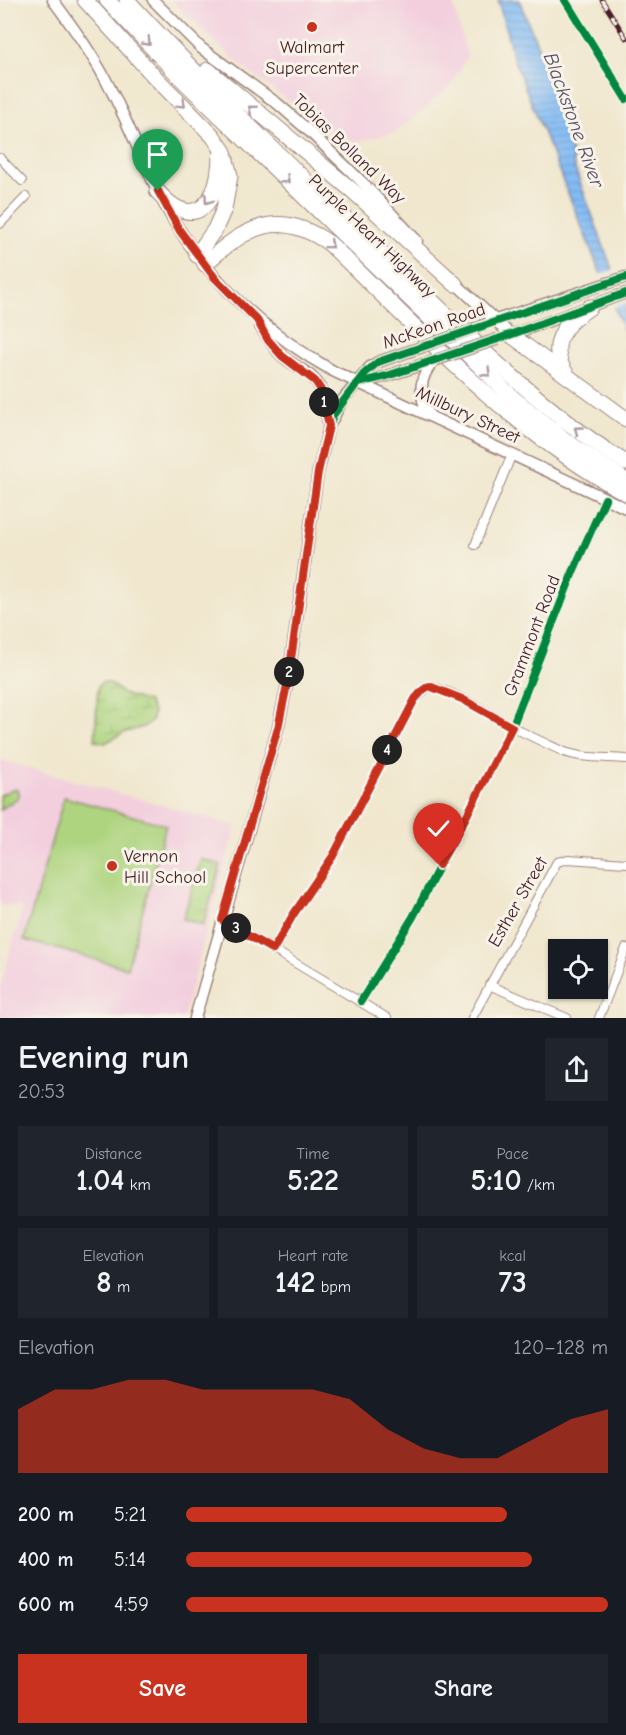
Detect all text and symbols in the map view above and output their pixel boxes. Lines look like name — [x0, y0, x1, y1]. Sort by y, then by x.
marker: Walmart Supercenter — [305, 20, 319, 34]
one-way arrow — [140, 36, 151, 46]
place label: Walmart Supercenter — [266, 37, 359, 79]
water label: Blackstone River — [539, 49, 609, 192]
street label: Tobias Bolland Way — [288, 90, 411, 209]
one-way arrow — [175, 96, 186, 107]
one-way arrow — [248, 105, 259, 116]
pin — [132, 129, 183, 191]
icon: arrive — [141, 138, 174, 171]
street label: Purple Heart Highway — [304, 170, 441, 303]
one-way arrow — [278, 172, 289, 183]
one-way arrow — [204, 194, 215, 205]
one-way arrow — [323, 237, 334, 248]
street label: McKeon Road — [380, 299, 488, 353]
one-way arrow — [480, 366, 490, 377]
street label: Millbury Street — [413, 382, 524, 449]
pin: 1 — [309, 387, 339, 417]
text: 1 — [321, 393, 327, 411]
one-way arrow — [573, 426, 584, 437]
street label: Grammont Road — [499, 572, 565, 700]
pin: 2 — [274, 657, 304, 687]
text: 2 — [285, 663, 293, 681]
pin: 4 — [372, 735, 402, 765]
text: 4 — [383, 741, 391, 759]
pin — [413, 803, 464, 865]
icon: check — [422, 812, 455, 845]
place label: Vernon Hill School — [124, 846, 206, 888]
street label: Esther Street — [484, 853, 553, 951]
marker: Vernon Hill School — [105, 859, 119, 873]
pin: 3 — [221, 913, 251, 943]
text: 3 — [232, 919, 240, 937]
map controls — [548, 939, 608, 999]
button: locate — [548, 939, 608, 999]
text: Evening run — [18, 1038, 189, 1076]
button: share — [545, 1038, 608, 1101]
text: 20:53 — [18, 1080, 65, 1103]
text: Distance — [85, 1145, 142, 1163]
text: Time — [296, 1145, 330, 1163]
text: Pace — [497, 1145, 529, 1163]
text: 1.04 — [76, 1163, 124, 1198]
text: 5:22 — [287, 1163, 339, 1198]
text: 5:10 — [470, 1163, 522, 1198]
text: km — [124, 1176, 151, 1194]
text: /km — [522, 1176, 555, 1194]
text: Elevation — [83, 1247, 144, 1265]
text: Heart rate — [278, 1247, 348, 1265]
text: kcal — [499, 1247, 526, 1265]
text: 8 — [96, 1265, 112, 1300]
text: 142 — [275, 1265, 315, 1300]
text: 73 — [499, 1265, 527, 1300]
text: m — [112, 1278, 130, 1296]
text: bpm — [315, 1278, 351, 1296]
text: Elevation — [18, 1336, 95, 1359]
text: 120–128 m — [514, 1336, 608, 1359]
text: 200 m — [18, 1503, 74, 1526]
text: 5:21 — [114, 1503, 147, 1526]
text: 400 m — [18, 1548, 73, 1571]
text: 5:14 — [114, 1548, 146, 1571]
text: 600 m — [18, 1593, 74, 1616]
text: 4:59 — [114, 1593, 149, 1616]
button: Save — [18, 1654, 307, 1723]
button: Share — [319, 1654, 608, 1723]

